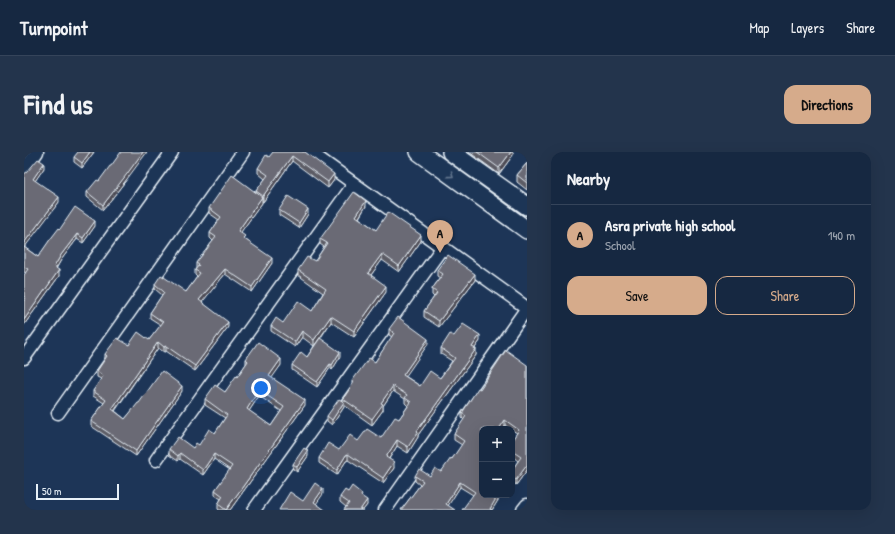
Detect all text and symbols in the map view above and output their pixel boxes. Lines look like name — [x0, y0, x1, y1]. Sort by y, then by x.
text: Turnpoint — [20, 15, 88, 41]
text: Map — [749, 18, 769, 37]
text: Layers — [791, 18, 824, 37]
text: Share — [846, 18, 875, 37]
text: Find us — [24, 85, 93, 123]
button: Directions — [784, 85, 871, 124]
text: Nearby — [567, 167, 610, 190]
one-way arrow — [447, 170, 454, 178]
text: Asra private high school — [605, 215, 735, 236]
pin: A — [427, 220, 453, 253]
text: A — [577, 226, 583, 244]
text: 140 m — [828, 226, 855, 244]
text: School — [605, 236, 635, 254]
button: Save — [567, 276, 707, 315]
button: Share — [715, 276, 855, 315]
your location — [251, 378, 271, 398]
map controls — [479, 426, 515, 498]
button: + — [479, 426, 515, 462]
button: − — [479, 462, 515, 498]
scale bar — [36, 482, 119, 501]
text: 50 m — [42, 484, 62, 498]

